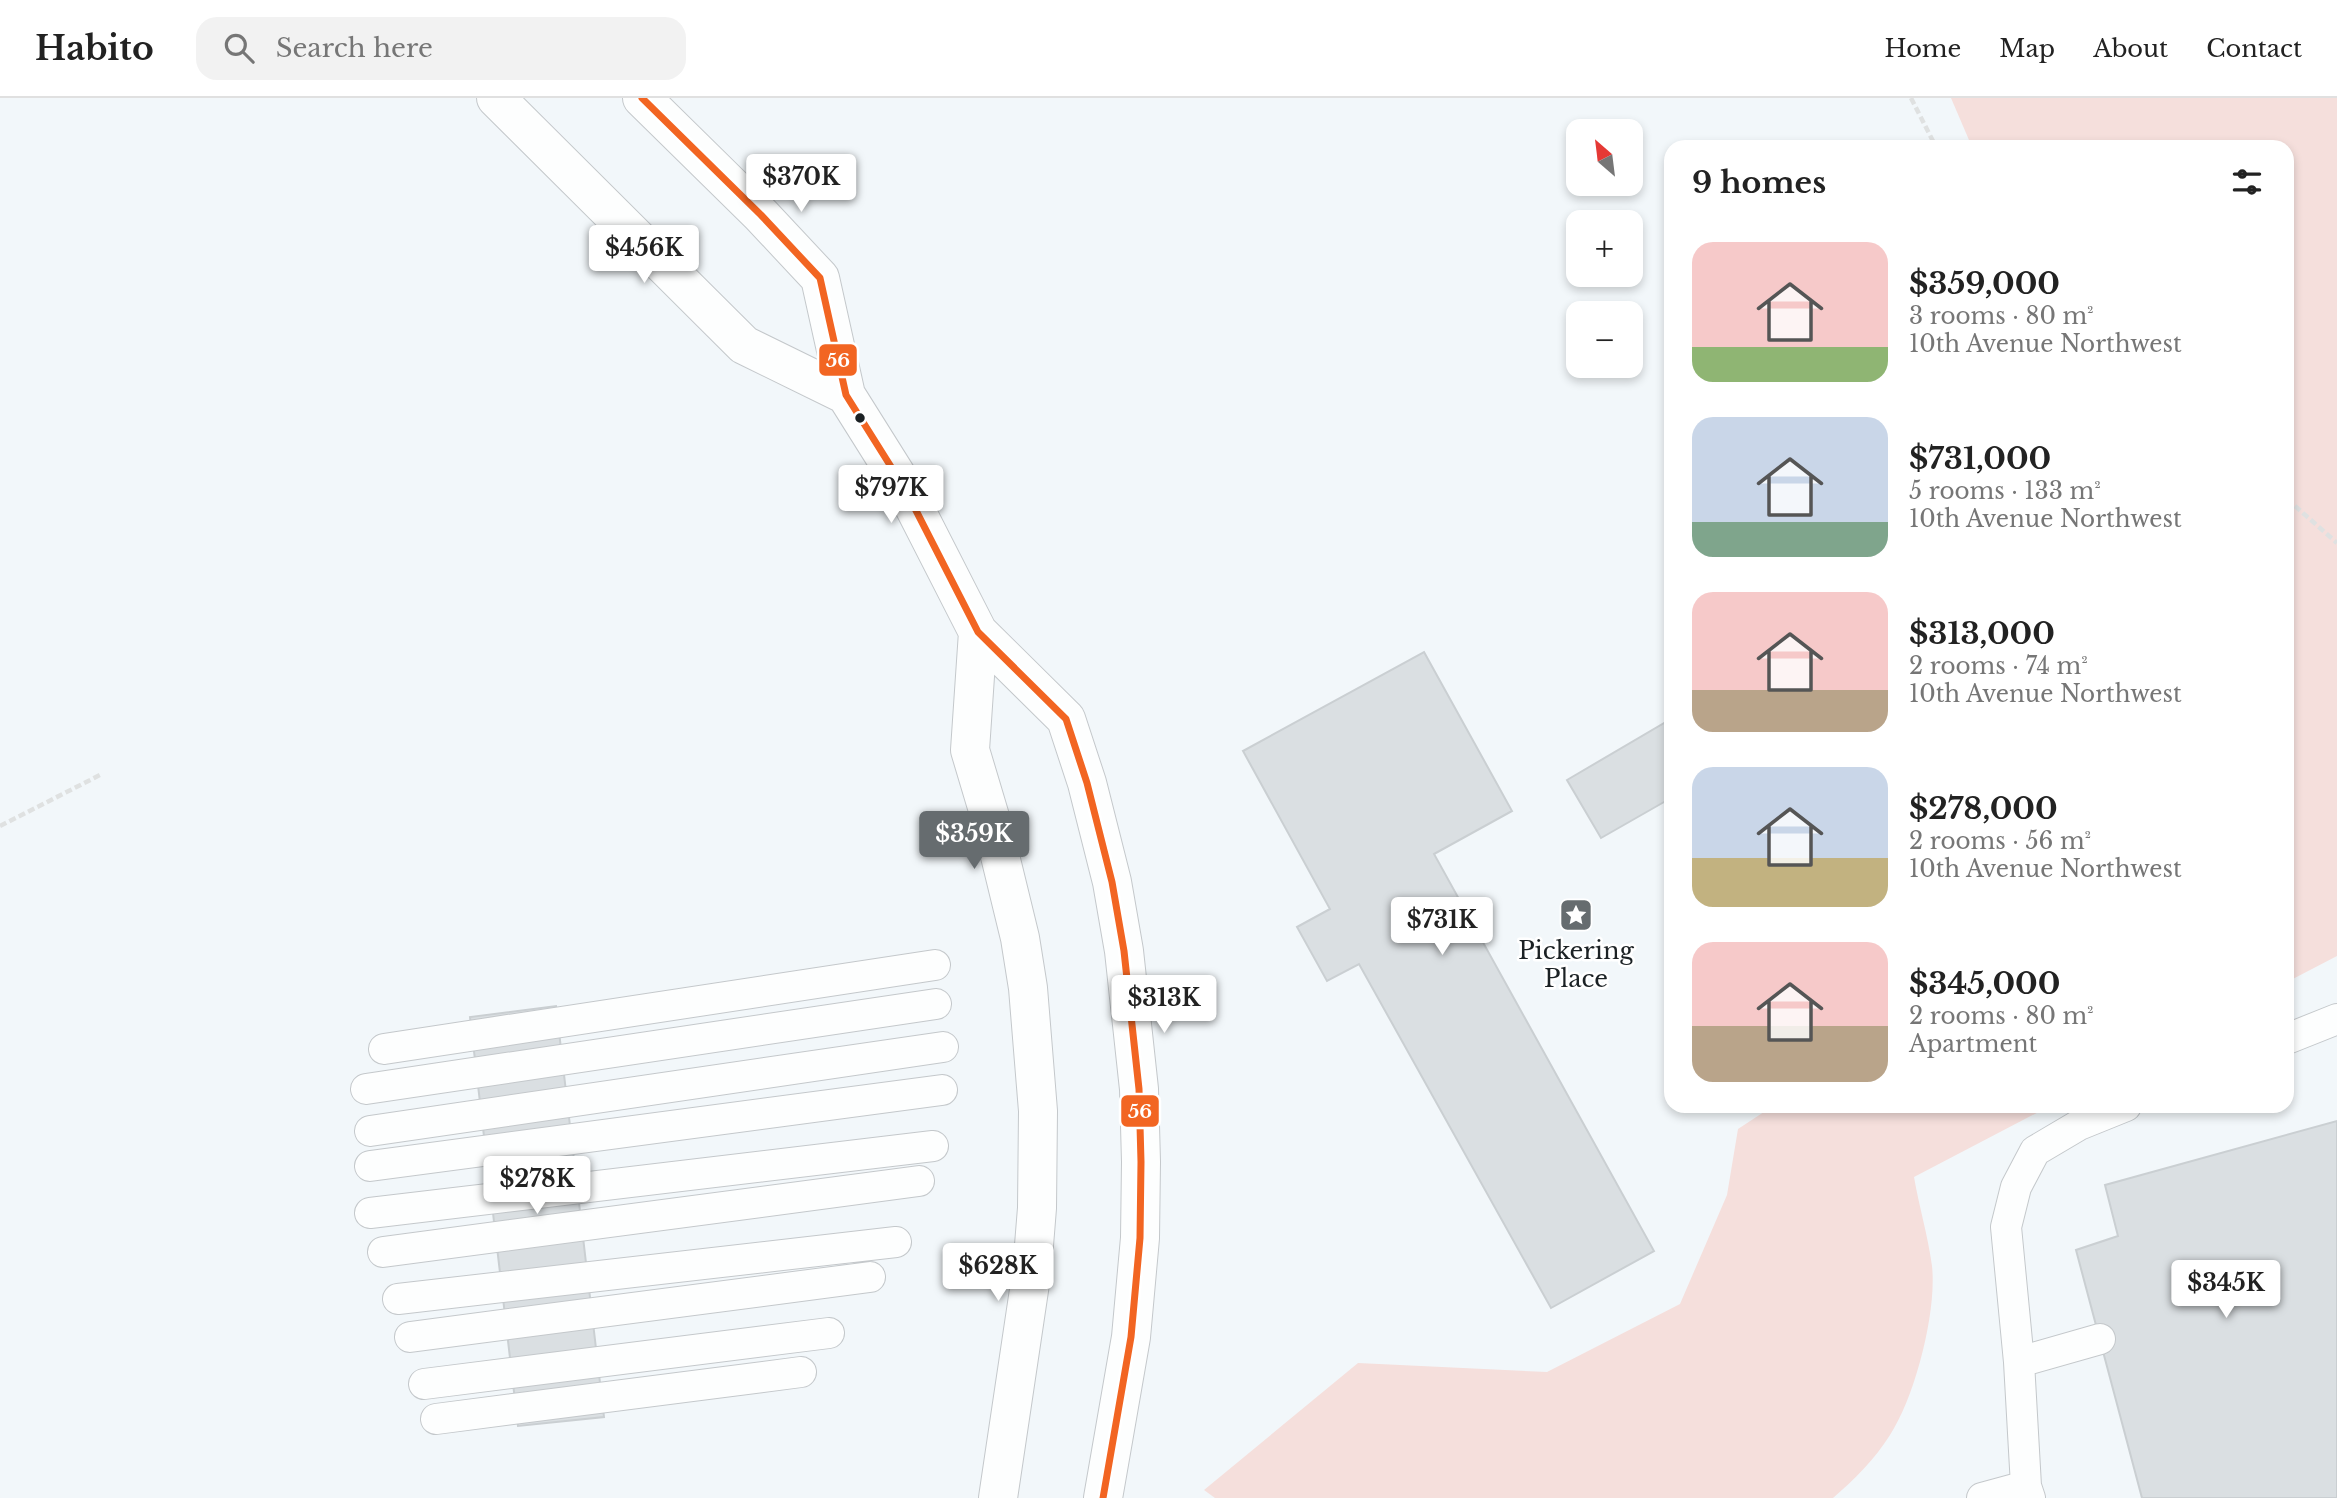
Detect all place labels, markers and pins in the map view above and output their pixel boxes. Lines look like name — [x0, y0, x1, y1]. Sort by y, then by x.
pin: $370K — [752, 155, 850, 214]
pin: $456K — [595, 226, 693, 285]
unlabelled marker — [853, 411, 867, 425]
pin: $797K — [842, 466, 940, 525]
pin: $359K — [925, 812, 1023, 871]
place icon: Pickering Place — [1557, 896, 1595, 934]
pin: $731K — [1393, 898, 1491, 957]
place label: Pickering Place — [1518, 936, 1634, 993]
pin: $313K — [1115, 976, 1213, 1035]
pin: $278K — [488, 1156, 586, 1216]
pin: $628K — [949, 1244, 1047, 1303]
pin: $345K — [2177, 1260, 2275, 1320]

